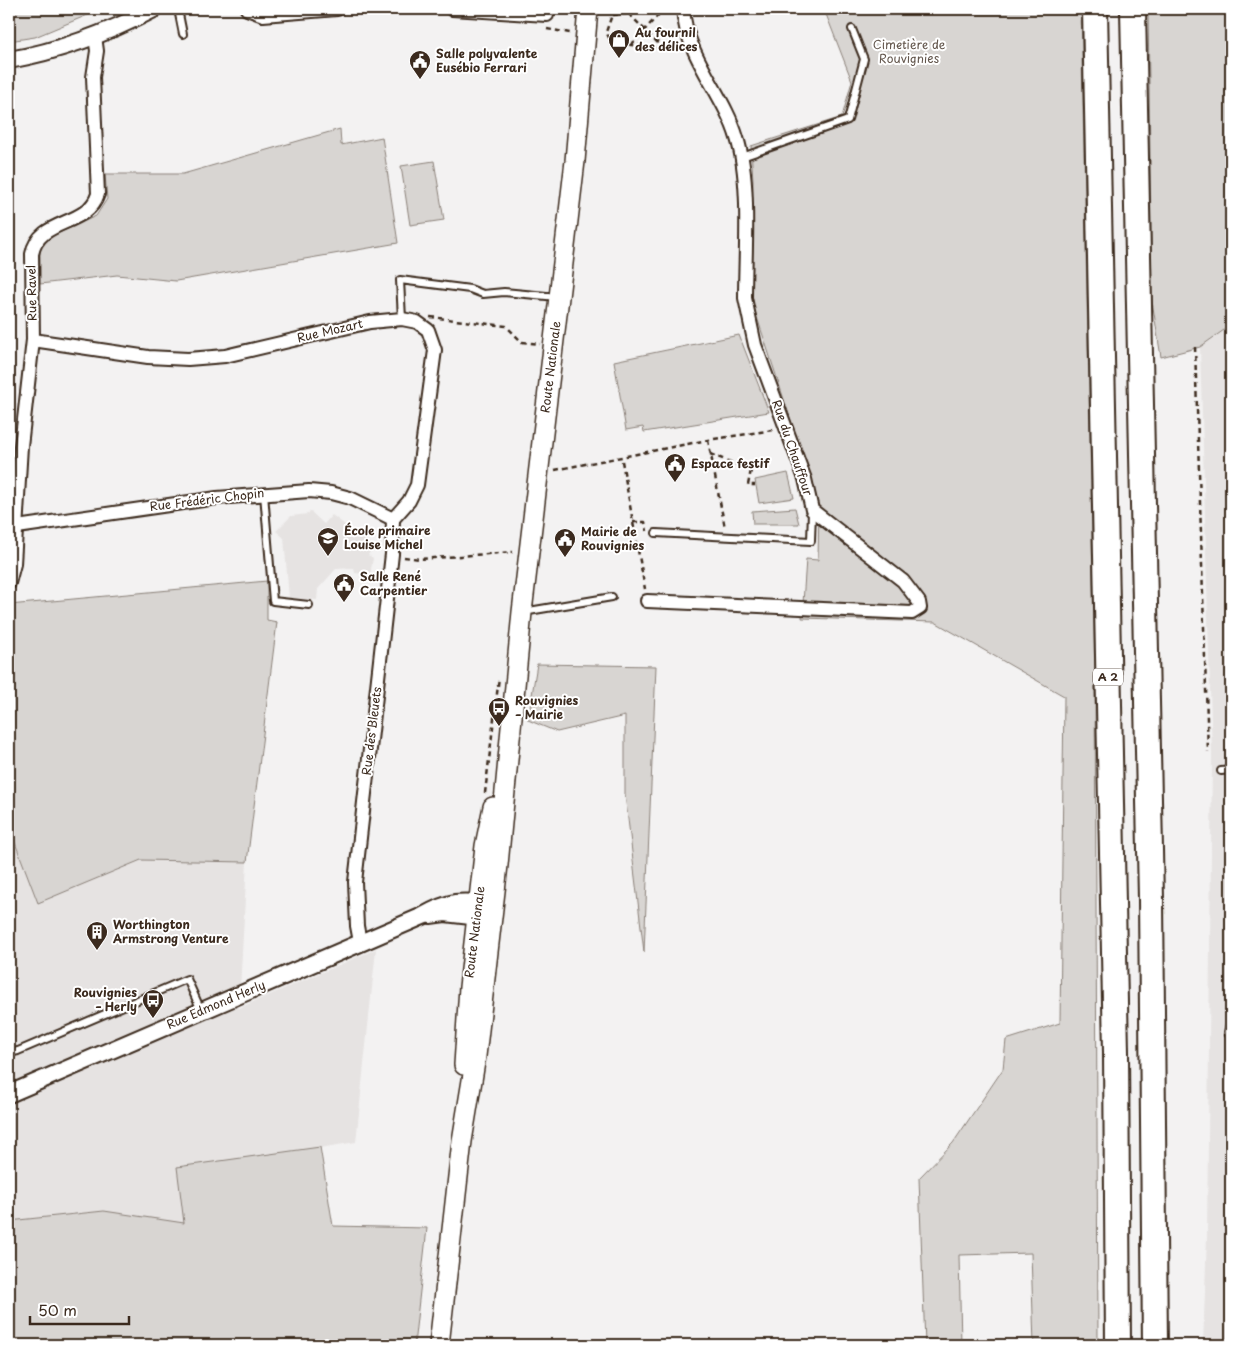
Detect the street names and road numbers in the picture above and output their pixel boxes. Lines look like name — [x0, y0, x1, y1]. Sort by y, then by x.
street label: Rue Ravel — [22, 265, 40, 321]
street label: Rue Mozart — [295, 314, 364, 346]
street label: Route Nationale — [535, 320, 565, 414]
street label: Rue du Chauffour — [768, 397, 818, 499]
street label: Rue Frédéric Chopin — [149, 483, 265, 515]
road number: A 2 — [1093, 669, 1123, 686]
street label: Rue des Bleuets — [357, 685, 385, 776]
street label: Route Nationale — [459, 885, 489, 979]
street label: Rue Edmond Herly — [163, 975, 268, 1033]

